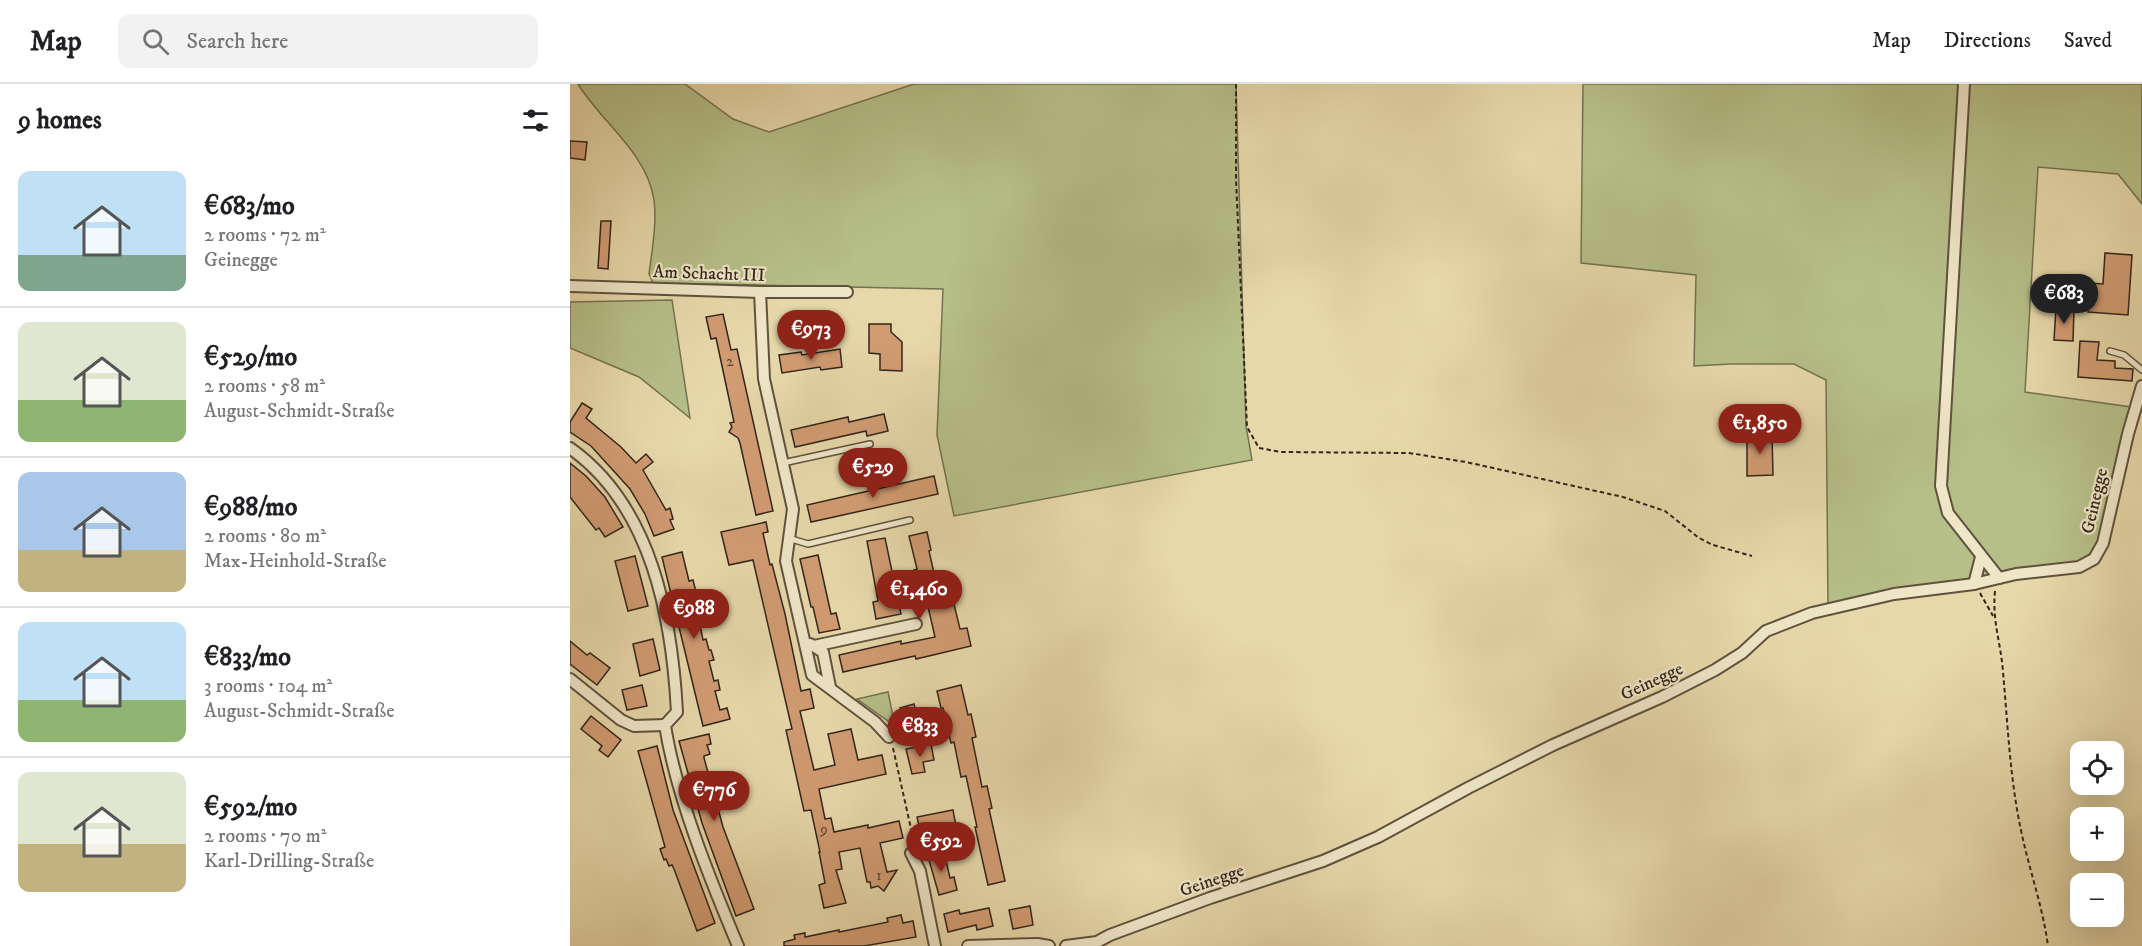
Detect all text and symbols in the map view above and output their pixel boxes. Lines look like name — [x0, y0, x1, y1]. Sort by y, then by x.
search box — [118, 14, 538, 68]
text: Map — [30, 24, 82, 59]
icon: search — [139, 25, 172, 58]
text: Search here — [187, 28, 288, 55]
text: Map — [1872, 28, 1911, 54]
text: Directions — [1944, 28, 2031, 54]
text: Saved — [2064, 28, 2112, 54]
text: 9 homes — [18, 104, 102, 137]
icon: filters — [519, 104, 552, 137]
text: €683/mo — [204, 190, 295, 223]
icon: home — [66, 195, 138, 267]
text: 2 rooms · 72 m² — [204, 223, 326, 248]
text: Geinegge — [204, 248, 278, 273]
street label: Am Schacht III — [653, 261, 765, 287]
pin: €683 — [2028, 274, 2100, 325]
text: €683 — [2044, 281, 2084, 306]
pin: €973 — [775, 310, 847, 361]
text: €973 — [791, 317, 831, 342]
text: €529/mo — [204, 341, 297, 374]
icon: home — [66, 346, 138, 418]
house number: 2 — [726, 352, 734, 371]
text: 2 rooms · 58 m² — [204, 374, 325, 399]
text: August-Schmidt-Straße — [204, 399, 394, 424]
pin: €1,850 — [1711, 404, 1809, 455]
text: €1,850 — [1732, 411, 1788, 436]
pin: €529 — [837, 448, 909, 499]
text: €529 — [852, 455, 894, 480]
street label: Geinegge — [2077, 466, 2113, 536]
text: €988/mo — [204, 491, 297, 524]
icon: home — [66, 496, 138, 568]
text: 2 rooms · 80 m² — [204, 524, 326, 549]
text: Max-Heinhold-Straße — [204, 549, 386, 574]
pin: €1,460 — [870, 570, 968, 621]
text: €1,460 — [890, 577, 948, 602]
pin: €988 — [658, 589, 730, 640]
text: €988 — [673, 596, 715, 621]
text: €833/mo — [204, 641, 291, 674]
icon: home — [66, 646, 138, 718]
street label: Geinegge — [1617, 658, 1687, 706]
text: 3 rooms · 104 m² — [204, 674, 332, 699]
text: August-Schmidt-Straße — [204, 699, 394, 724]
pin: €833 — [884, 707, 956, 758]
text: €833 — [902, 714, 938, 739]
map controls — [2070, 741, 2124, 927]
button: locate — [2070, 741, 2124, 795]
pin: €776 — [678, 771, 750, 822]
text: €776 — [692, 778, 736, 803]
text: €592/mo — [204, 791, 297, 824]
icon: home — [66, 796, 138, 868]
button: + — [2070, 807, 2124, 861]
house number: 9 — [819, 820, 828, 839]
pin: €592 — [905, 822, 977, 873]
text: 2 rooms · 70 m² — [204, 824, 327, 849]
text: €592 — [920, 829, 962, 854]
text: Karl-Drilling-Straße — [204, 849, 374, 874]
street label: Geinegge — [1177, 860, 1247, 902]
house number: 1 — [876, 866, 882, 885]
button: − — [2070, 873, 2124, 927]

